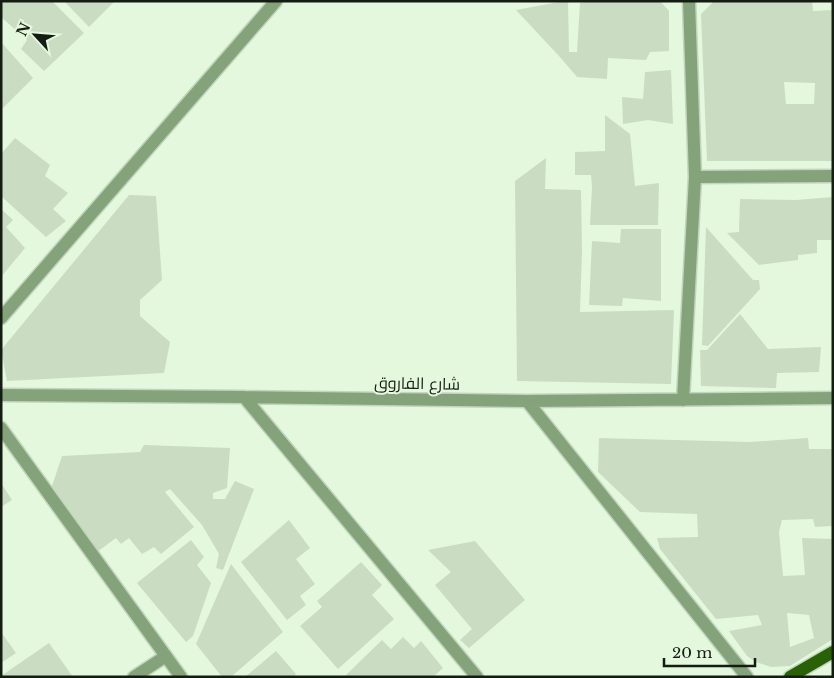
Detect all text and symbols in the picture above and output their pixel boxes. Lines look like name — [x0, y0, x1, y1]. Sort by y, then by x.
north arrow — [10, 10, 60, 60]
text: N — [12, 19, 34, 39]
street label: شارع الفاروق — [374, 372, 460, 396]
scale bar — [664, 636, 755, 668]
text: 20 m — [672, 643, 712, 662]

